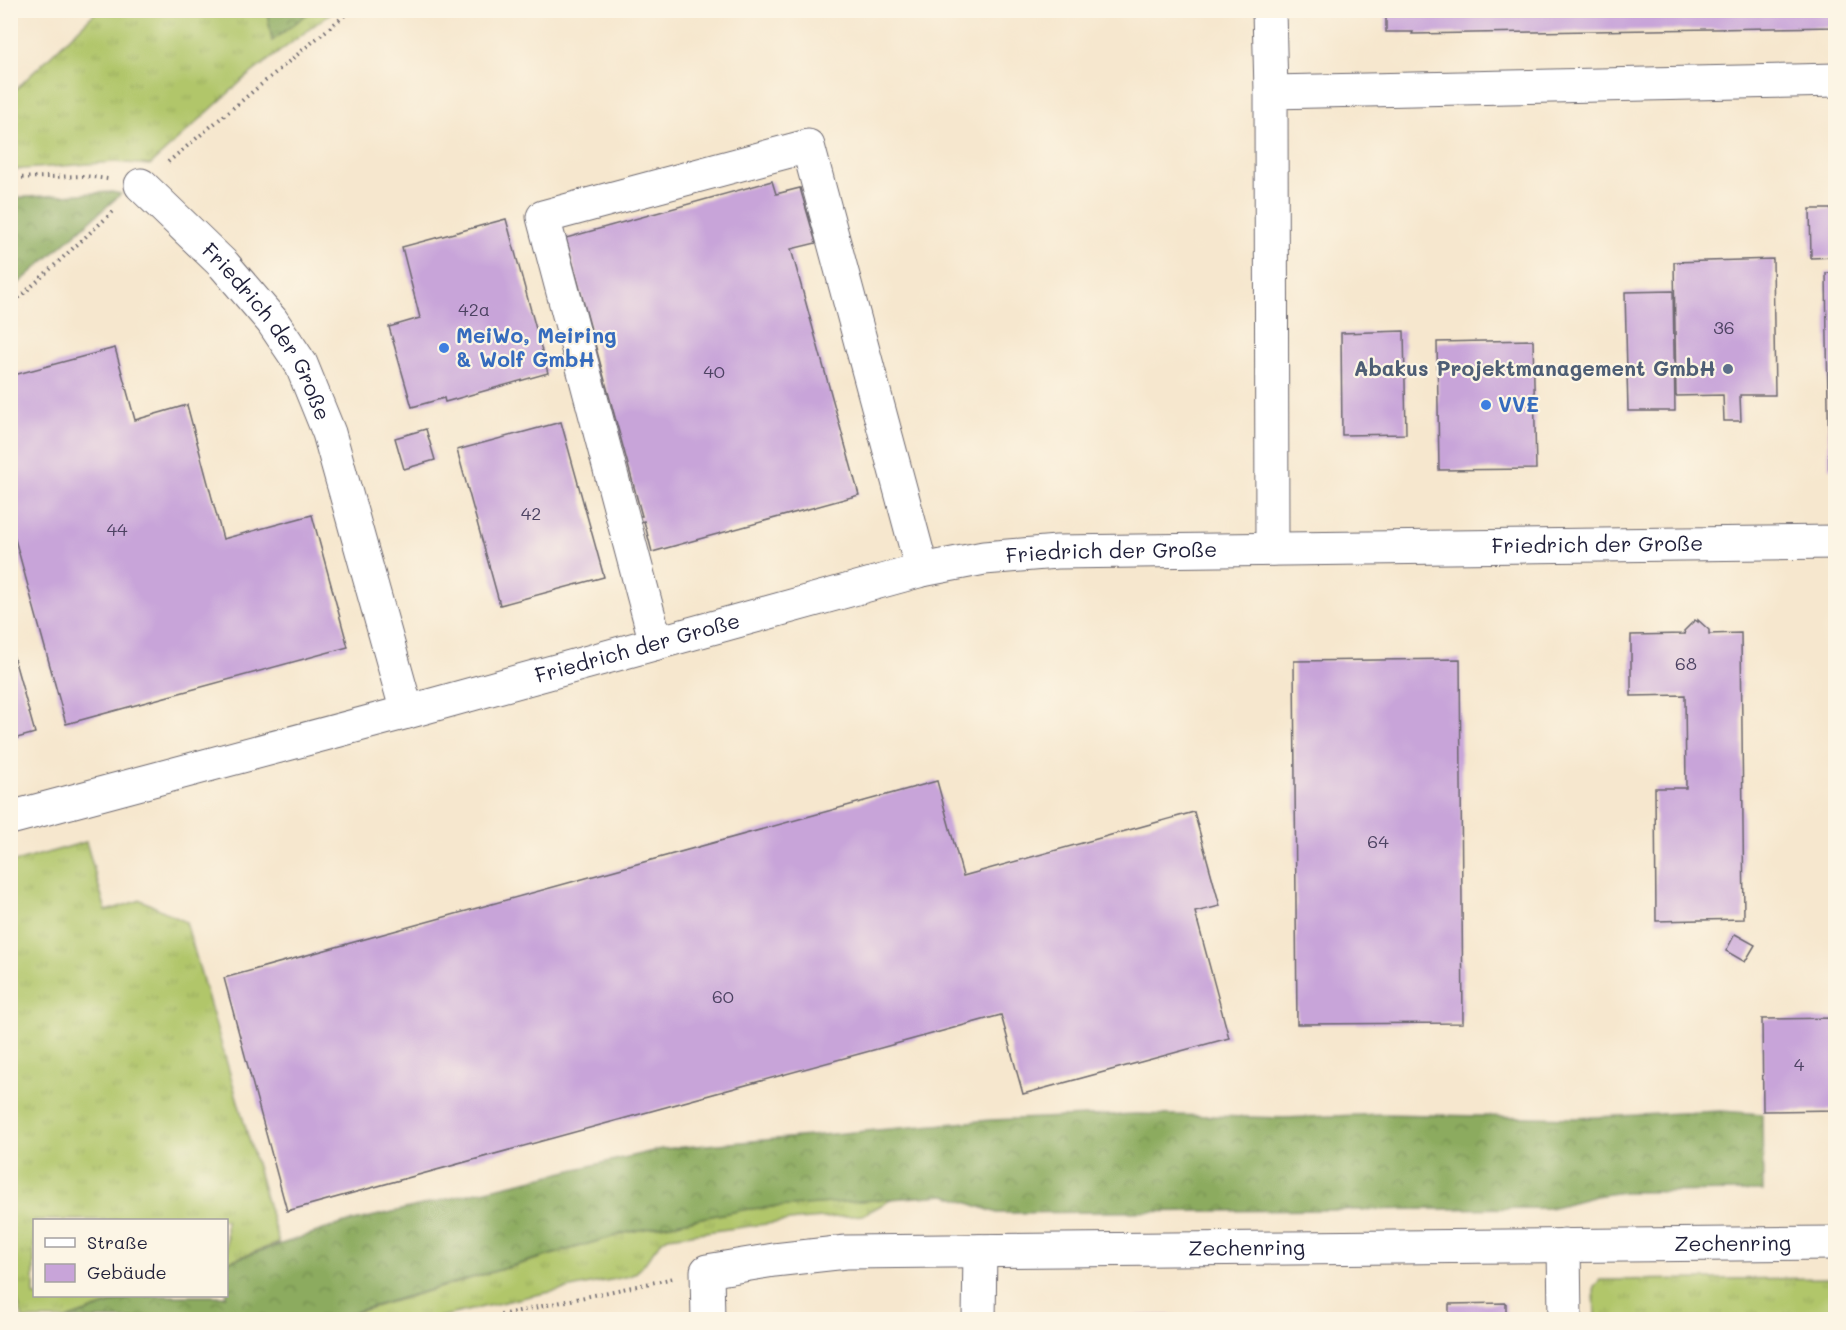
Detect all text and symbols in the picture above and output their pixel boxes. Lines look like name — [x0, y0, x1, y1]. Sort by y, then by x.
street label: Friedrich der Große — [197, 236, 337, 424]
house number: 42a — [458, 297, 490, 321]
house number: 36 — [1713, 315, 1735, 339]
place label: MeiWo, Meiring & Wolf GmbH — [456, 321, 616, 372]
marker: MeiWo, Meiring & Wolf GmbH — [437, 341, 451, 355]
place label: Abakus Projektmanagement GmbH — [1354, 354, 1716, 381]
house number: 40 — [703, 359, 725, 383]
marker: Abakus Projektmanagement GmbH — [1721, 362, 1735, 376]
place label: VVE — [1498, 390, 1539, 417]
marker: VVE — [1479, 398, 1493, 412]
house number: 42 — [521, 501, 541, 525]
house number: 44 — [106, 517, 128, 541]
street label: Friedrich der Große — [1491, 529, 1703, 558]
street label: Friedrich der Große — [1005, 535, 1217, 568]
street label: Friedrich der Große — [532, 606, 743, 688]
house number: 68 — [1675, 651, 1697, 675]
house number: 64 — [1367, 829, 1389, 853]
house number: 60 — [712, 984, 734, 1008]
house number: 4 — [1794, 1052, 1805, 1076]
legend — [33, 1219, 228, 1297]
street label: Zechenring — [1674, 1228, 1791, 1256]
text: Straße — [87, 1230, 148, 1254]
street label: Zechenring — [1188, 1233, 1305, 1261]
text: Gebäude — [87, 1260, 167, 1284]

